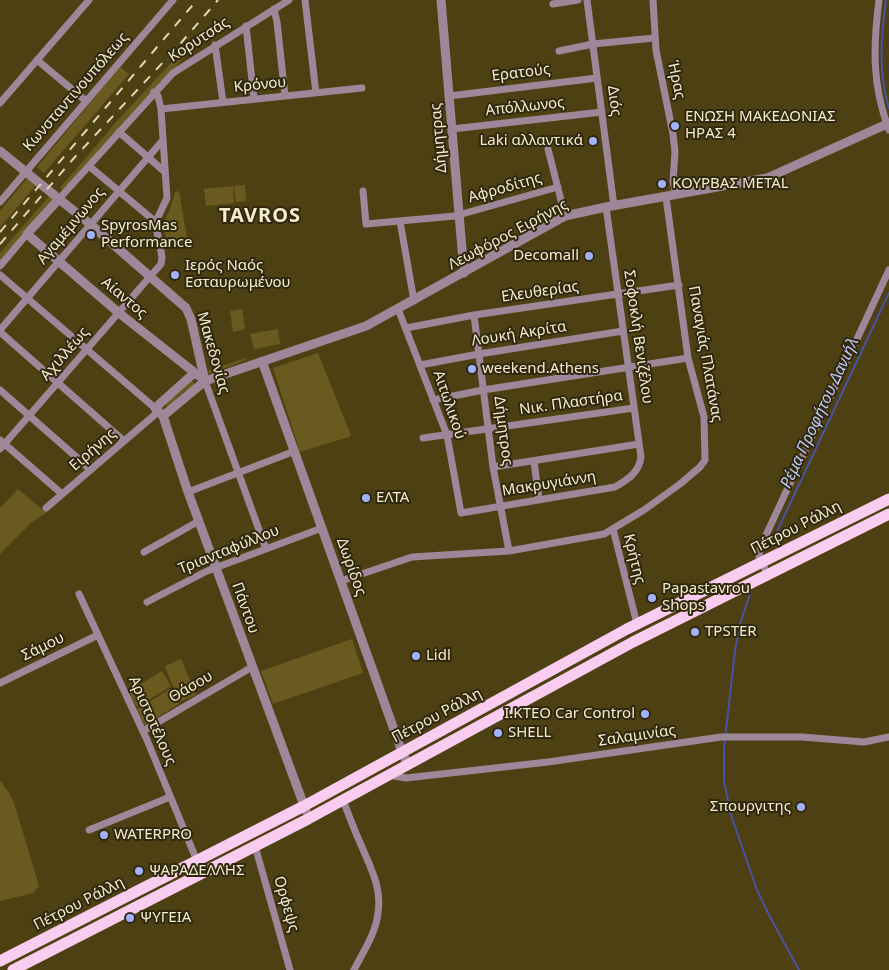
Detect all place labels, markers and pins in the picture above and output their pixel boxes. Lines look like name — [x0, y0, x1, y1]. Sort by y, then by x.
place label: ΕΝΩΣΗ ΜΑΚΕΔΟΝΙΑΣ ΗΡΑΣ 4 — [685, 108, 836, 143]
marker: ΕΝΩΣΗ ΜΑΚΕΔΟΝΙΑΣ ΗΡΑΣ 4 — [669, 120, 681, 132]
place label: Laki αλλαντικά — [479, 132, 583, 150]
marker: Laki αλλαντικά — [587, 135, 599, 147]
place label: ΚΟΥΡΒΑΣ METAL — [672, 175, 789, 193]
marker: ΚΟΥΡΒΑΣ METAL — [656, 178, 668, 190]
place label: SpyrosMas Performance — [101, 217, 193, 252]
marker: SpyrosMas Performance — [85, 229, 97, 241]
place label: Decomall — [513, 247, 579, 265]
marker: Decomall — [583, 250, 595, 262]
place label: Ιερός Ναός Εσταυρωμένου — [185, 257, 291, 292]
marker: Ιερός Ναός Εσταυρωμένου — [169, 269, 181, 281]
place label: weekend.Athens — [482, 360, 599, 378]
marker: weekend.Athens — [466, 363, 478, 375]
place label: ΕΛΤΑ — [376, 489, 409, 507]
marker: ΕΛΤΑ — [360, 492, 372, 504]
place label: Papastavrou Shops — [662, 580, 750, 615]
marker: Papastavrou Shops — [646, 592, 658, 604]
place label: TPSTER — [705, 623, 757, 641]
marker: TPSTER — [689, 626, 701, 638]
place label: Lidl — [426, 647, 451, 665]
marker: Lidl — [410, 650, 422, 662]
place label: Ι.ΚΤΕΟ Car Control — [504, 705, 635, 723]
marker: Ι.ΚΤΕΟ Car Control — [639, 708, 651, 720]
place label: SHELL — [508, 724, 551, 742]
marker: SHELL — [492, 727, 504, 739]
place label: Σπουργιτης — [710, 798, 791, 816]
marker: Σπουργιτης — [795, 801, 807, 813]
place label: WATERPRO — [114, 826, 192, 844]
marker: WATERPRO — [98, 829, 110, 841]
place label: ΨΑΡΑΔΕΛΛΗΣ — [149, 862, 245, 880]
marker: ΨΑΡΑΔΕΛΛΗΣ — [133, 865, 145, 877]
place label: ΨΥΓΕΙΑ — [140, 909, 191, 927]
marker: ΨΥΓΕΙΑ — [124, 912, 136, 924]

